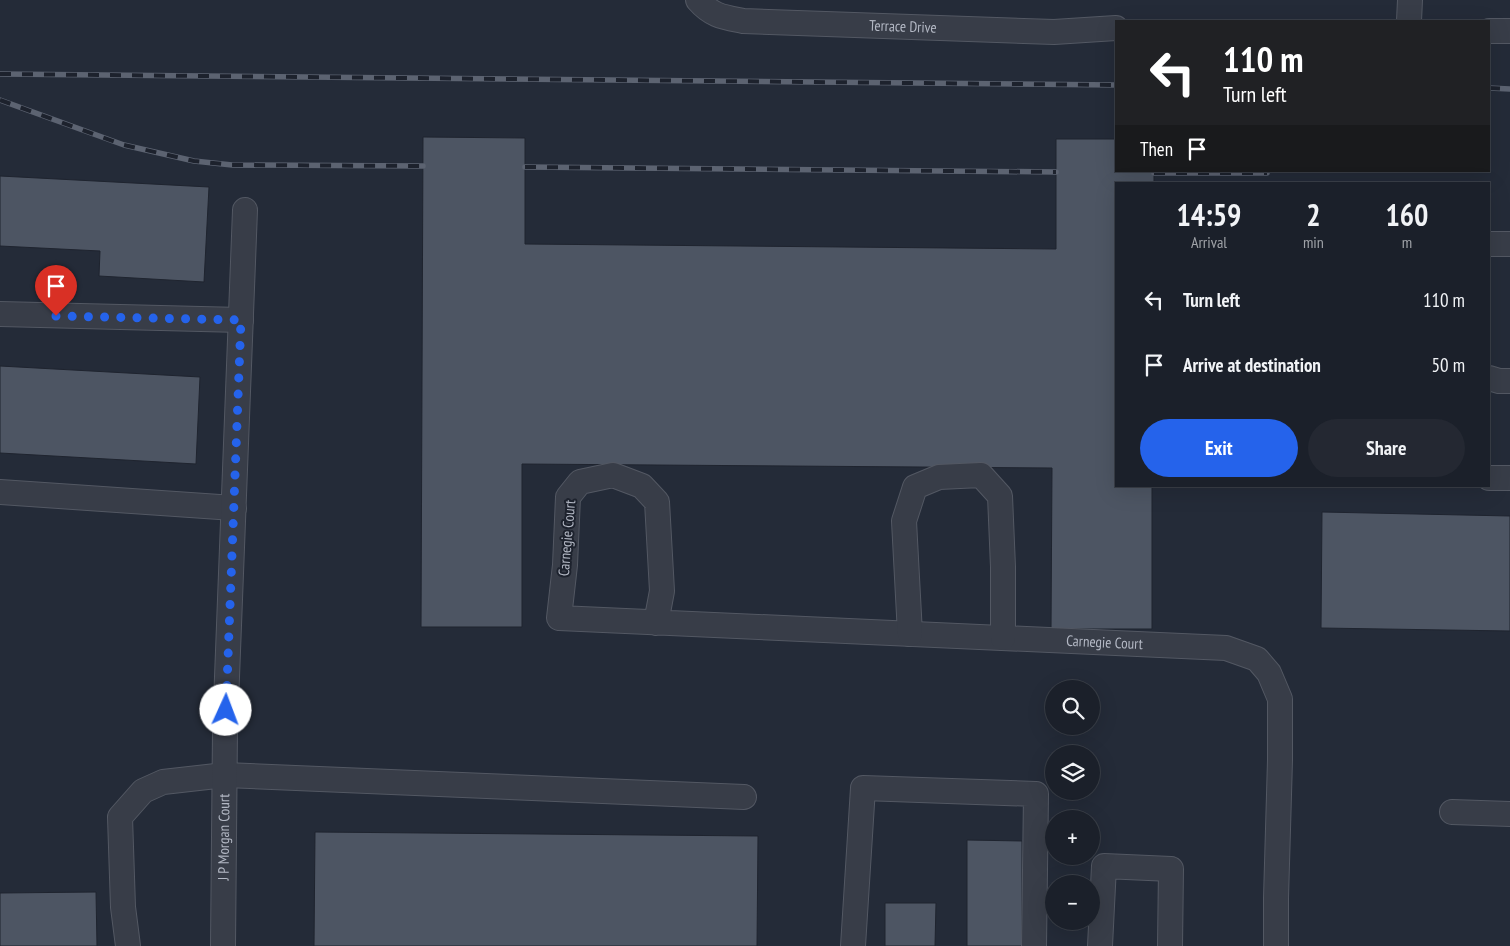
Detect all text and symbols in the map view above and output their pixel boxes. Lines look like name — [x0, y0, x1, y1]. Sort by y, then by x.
street label: Terrace Drive — [869, 15, 937, 37]
text: 110 m — [1223, 36, 1304, 82]
icon: left — [1140, 40, 1205, 105]
text: Turn left — [1223, 80, 1287, 108]
icon: arrive — [1183, 135, 1211, 163]
text: Then — [1140, 137, 1173, 161]
text: 14:59 — [1177, 195, 1241, 234]
text: 2 — [1306, 195, 1321, 234]
text: 160 — [1385, 195, 1428, 234]
text: Arrival — [1191, 232, 1227, 252]
text: min — [1303, 232, 1324, 252]
text: m — [1402, 232, 1412, 252]
pin — [35, 265, 77, 316]
icon: arrive — [42, 272, 70, 300]
icon: left — [1140, 286, 1168, 314]
text: Turn left — [1183, 288, 1240, 312]
text: 110 m — [1423, 288, 1465, 312]
icon: arrive — [1140, 351, 1168, 379]
text: Arrive at destination — [1183, 353, 1321, 377]
text: 50 m — [1432, 353, 1465, 377]
button: Exit — [1140, 419, 1298, 477]
button: Share — [1308, 419, 1465, 477]
street label: Carnegie Court — [554, 499, 579, 577]
street label: Carnegie Court — [1066, 631, 1143, 653]
map controls — [1045, 680, 1100, 930]
button: search — [1045, 680, 1100, 735]
position arrow — [199, 683, 251, 735]
button: layers — [1045, 745, 1100, 800]
street label: J P Morgan Court — [214, 794, 233, 881]
button: + — [1045, 810, 1100, 865]
button: − — [1045, 875, 1100, 930]

